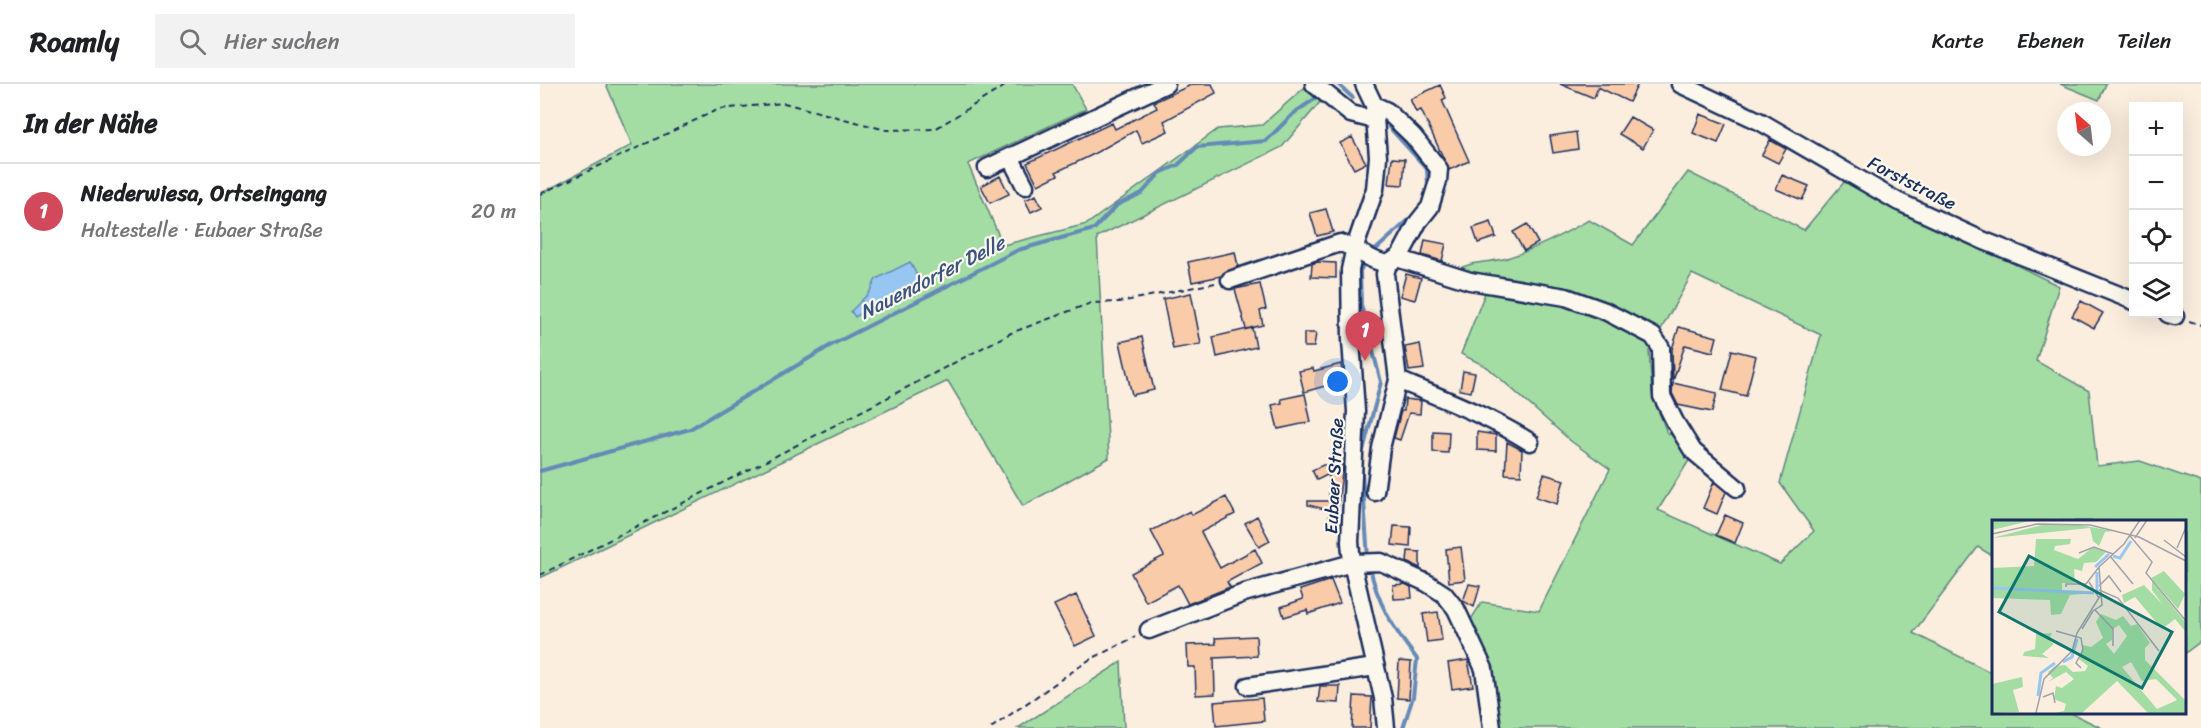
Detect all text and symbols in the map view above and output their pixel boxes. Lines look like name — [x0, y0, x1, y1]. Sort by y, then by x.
search box — [155, 14, 575, 68]
text: Roamly — [30, 17, 119, 66]
text: Hier suchen — [224, 22, 339, 61]
text: Karte — [1932, 22, 1984, 60]
text: Ebenen — [2017, 22, 2084, 60]
text: Teilen — [2117, 22, 2171, 60]
icon: search — [176, 25, 209, 58]
text: In der Nähe — [24, 100, 158, 146]
north arrow — [2057, 102, 2111, 156]
map controls — [2129, 102, 2183, 318]
button: + — [2129, 102, 2183, 156]
street label: Forststraße — [1862, 147, 1962, 219]
button: − — [2129, 156, 2183, 210]
text: Niederwiesa, Ortseingang — [81, 174, 327, 213]
text: 1 — [39, 194, 48, 229]
text: 20 m — [471, 194, 516, 229]
button: locate — [2129, 210, 2183, 264]
text: Haltestelle · Eubaer Straße — [81, 213, 323, 248]
water label: Nauendorfer Delle — [853, 225, 1013, 329]
button: layers — [2129, 264, 2183, 318]
pin: 1 — [1346, 312, 1384, 361]
your location — [1323, 367, 1352, 396]
street label: Eubaer Straße — [1315, 417, 1353, 535]
inset map — [1992, 520, 2186, 713]

